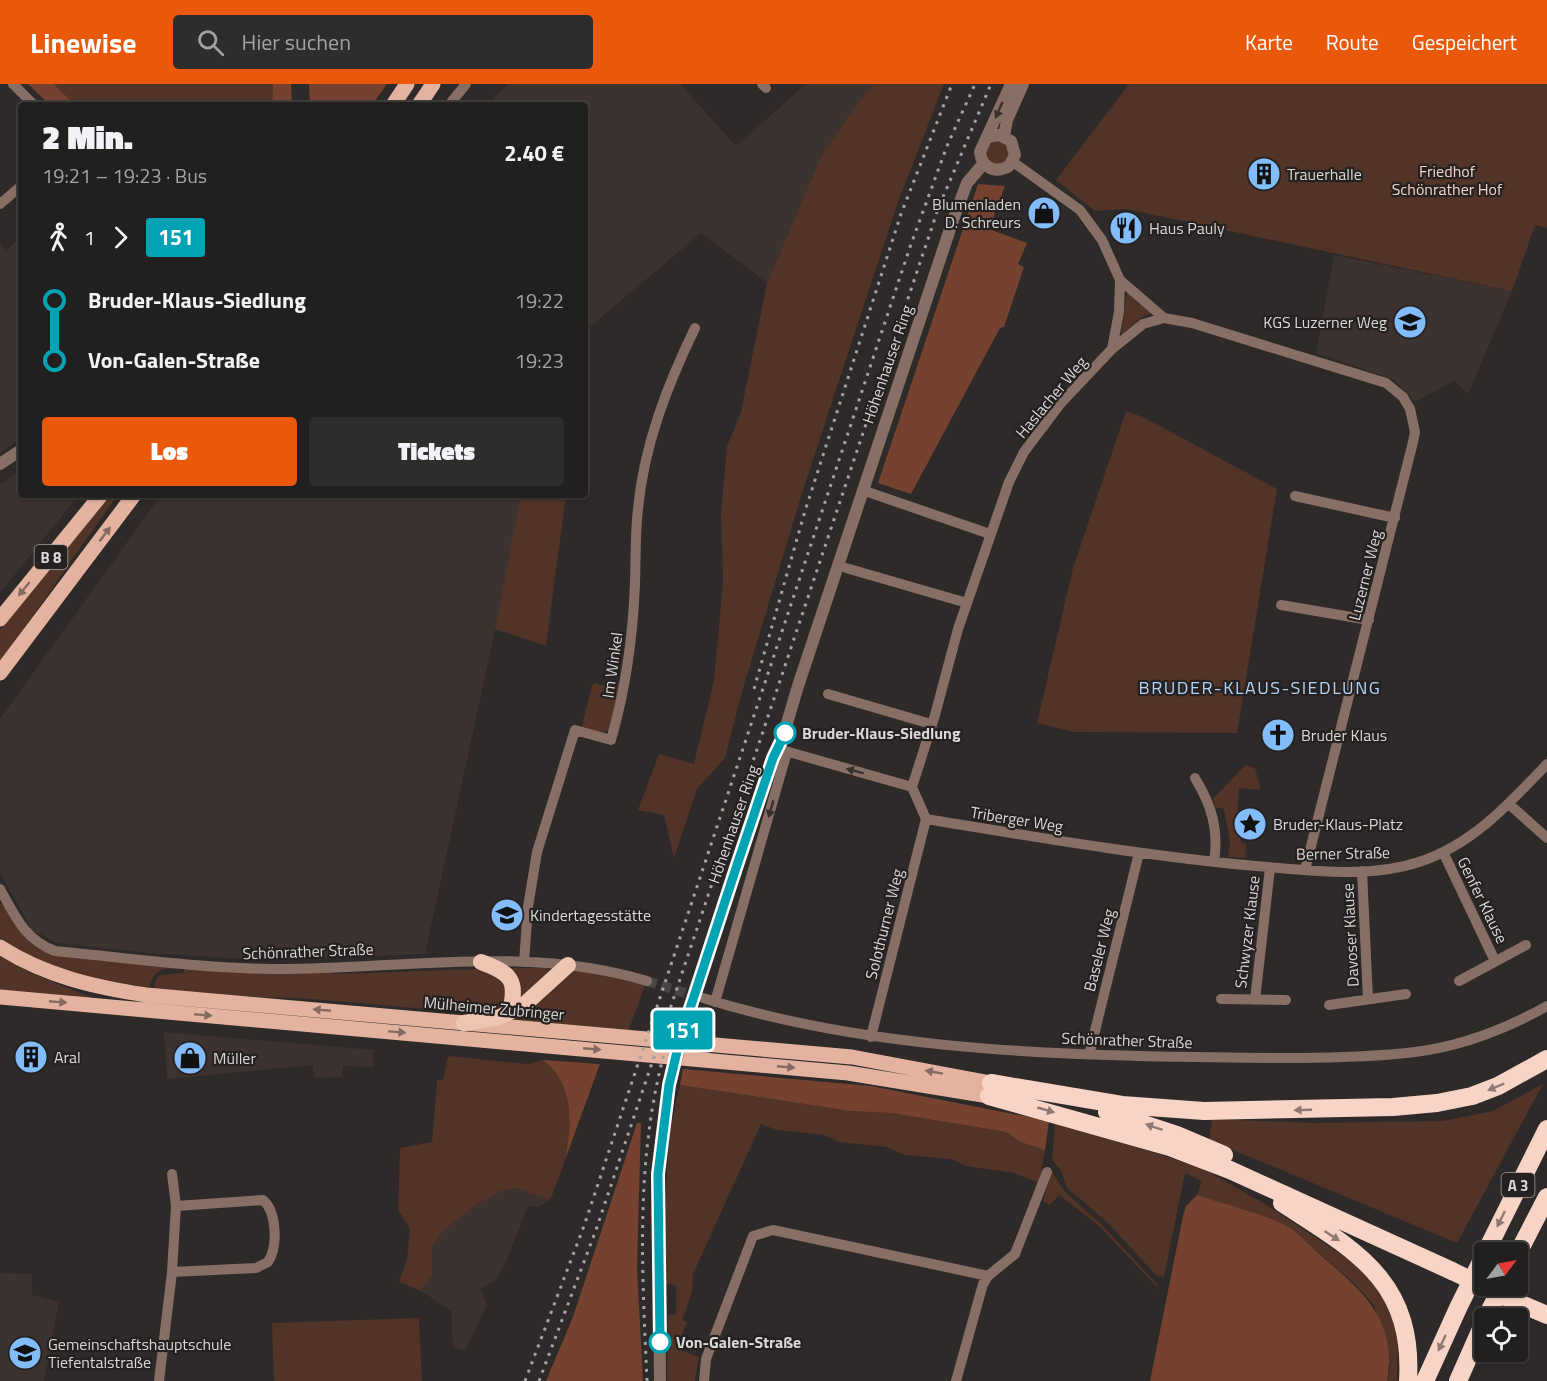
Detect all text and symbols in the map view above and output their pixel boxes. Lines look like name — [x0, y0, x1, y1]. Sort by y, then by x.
search box — [173, 15, 593, 69]
text: Linewise — [30, 21, 137, 64]
text: Hier suchen — [242, 25, 351, 59]
icon: search — [194, 26, 227, 59]
text: Karte — [1245, 26, 1293, 58]
text: Route — [1326, 26, 1379, 58]
text: Gespeichert — [1412, 26, 1517, 58]
one-way arrow — [994, 102, 1004, 120]
text: 2 Min. — [42, 112, 133, 162]
text: 2.40 € — [504, 136, 564, 170]
building icon: Trauerhalle — [1246, 156, 1282, 192]
park label: Friedhof Schönrather Hof — [1392, 159, 1503, 201]
text: 19:21 – 19:23 · Bus — [42, 160, 207, 191]
place label: Trauerhalle — [1287, 162, 1362, 186]
place label: Blumenladen D. Schreurs — [932, 192, 1021, 234]
shop icon: Blumenladen D. Schreurs — [1026, 195, 1062, 231]
restaurant icon: Haus Pauly — [1108, 210, 1144, 246]
place label: Haus Pauly — [1149, 216, 1225, 240]
icon: walk — [42, 221, 75, 254]
icon: forward — [104, 221, 137, 254]
text: 151 — [158, 221, 193, 253]
text: 1 — [84, 222, 95, 253]
text: Bruder-Klaus-Siedlung — [88, 283, 306, 317]
text: 19:22 — [515, 285, 564, 316]
street label: Höhenhauser Ring — [855, 301, 919, 427]
school or university icon: KGS Luzerner Weg — [1392, 304, 1428, 340]
place label: KGS Luzerner Weg — [1263, 310, 1387, 334]
text: Von-Galen-Straße — [88, 343, 260, 377]
text: 19:23 — [515, 345, 564, 376]
street label: Haslacher Weg — [1009, 351, 1093, 443]
button: Los — [42, 417, 297, 486]
button: Tickets — [309, 417, 564, 486]
one-way arrow — [99, 526, 111, 542]
street label: Luzerner Weg — [1342, 527, 1388, 623]
road number: B 8 — [34, 545, 68, 569]
one-way arrow — [18, 581, 31, 597]
street label: Im Winkel — [596, 630, 628, 700]
district label: BRUDER-KLAUS-SIEDLUNG — [1139, 674, 1381, 701]
church icon: Bruder Klaus — [1260, 717, 1296, 753]
place label: Bruder-Klaus-Siedlung — [802, 721, 961, 745]
marker: Bruder-Klaus-Siedlung — [774, 722, 796, 744]
place label: Bruder Klaus — [1301, 723, 1387, 747]
street label: Höhenhauser Ring — [701, 761, 765, 887]
one-way arrow — [846, 766, 864, 775]
one-way arrow — [766, 800, 775, 818]
street label: Triberger Weg — [969, 800, 1065, 838]
place icon: Bruder-Klaus-Platz — [1232, 806, 1268, 842]
place label: Bruder-Klaus-Platz — [1273, 812, 1403, 836]
street label: Berner Straße — [1296, 840, 1390, 866]
street label: Genfer Klause — [1452, 853, 1514, 947]
street label: Solothurner Weg — [859, 866, 909, 982]
street label: Schwyzer Klause — [1228, 874, 1266, 990]
street label: Davoser Klause — [1335, 883, 1365, 987]
school or university icon: Kindertagesstätte — [489, 897, 525, 933]
place label: Kindertagesstätte — [530, 903, 651, 927]
street label: Baseler Weg — [1077, 906, 1121, 994]
street label: Schönrather Straße — [242, 937, 374, 965]
street label: Mülheimer Zubringer — [423, 990, 566, 1026]
one-way arrow — [49, 997, 68, 1007]
one-way arrow — [312, 1005, 331, 1015]
one-way arrow — [194, 1010, 213, 1020]
line badge: 151 — [648, 1010, 718, 1050]
text: 151 — [665, 1014, 701, 1046]
street label: Schönrather Straße — [1061, 1026, 1193, 1054]
one-way arrow — [388, 1027, 407, 1037]
building icon: Aral — [13, 1039, 49, 1075]
shop icon: Müller — [172, 1040, 208, 1076]
one-way arrow — [582, 1044, 601, 1053]
place label: Aral — [54, 1045, 81, 1069]
place label: Müller — [213, 1046, 256, 1070]
one-way arrow — [776, 1062, 795, 1072]
one-way arrow — [924, 1067, 943, 1076]
one-way arrow — [1486, 1082, 1504, 1092]
one-way arrow — [1294, 1105, 1313, 1114]
one-way arrow — [1037, 1106, 1055, 1116]
one-way arrow — [1145, 1121, 1163, 1131]
road number: A 3 — [1502, 1173, 1534, 1197]
one-way arrow — [1497, 1210, 1506, 1227]
one-way arrow — [1324, 1230, 1340, 1241]
north arrow — [1474, 1242, 1528, 1296]
map controls — [1474, 1242, 1528, 1362]
button: locate — [1474, 1308, 1528, 1362]
place label: Von-Galen-Straße — [676, 1330, 801, 1354]
marker: Von-Galen-Straße — [649, 1331, 671, 1353]
place label: Gemeinschaftshauptschule Tiefentalstraße — [48, 1332, 231, 1374]
school or university icon: Gemeinschaftshauptschule Tiefentalstraße — [7, 1335, 43, 1371]
one-way arrow — [1437, 1335, 1446, 1352]

